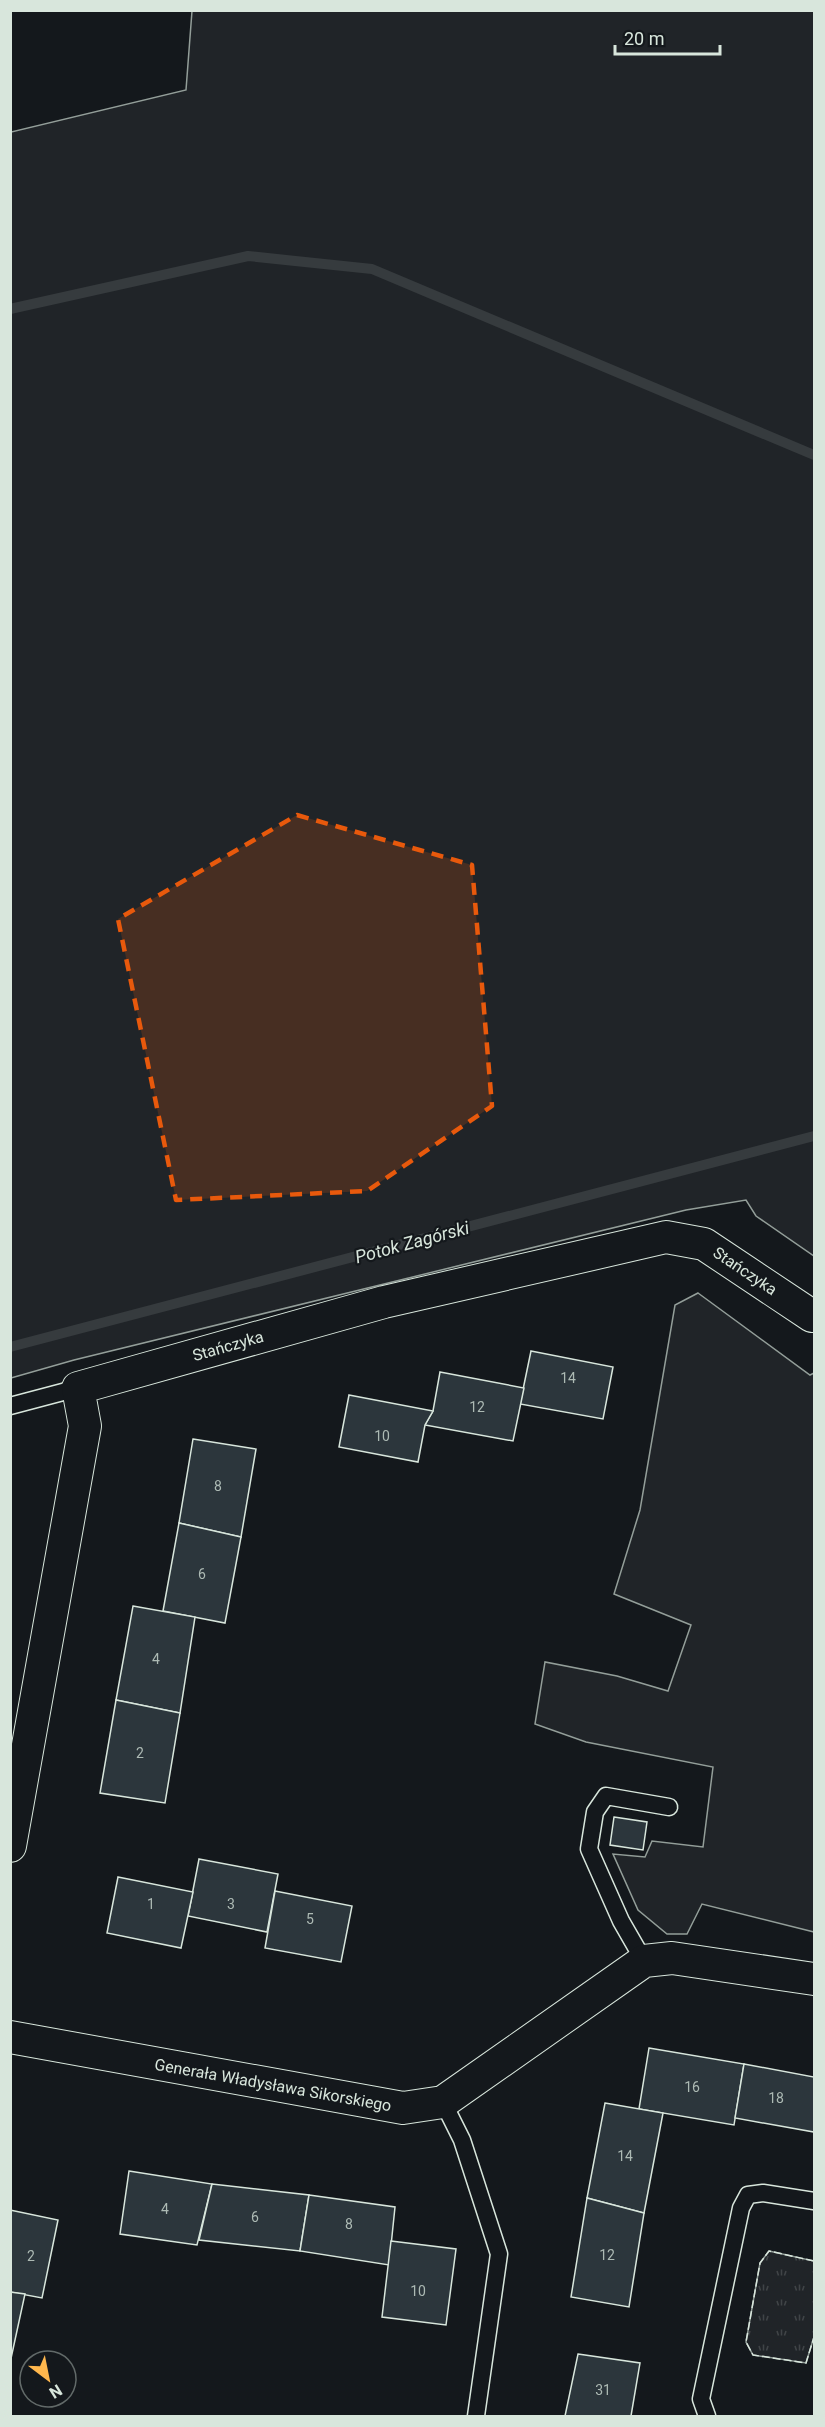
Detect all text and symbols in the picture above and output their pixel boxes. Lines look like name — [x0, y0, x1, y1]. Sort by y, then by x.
scale bar — [615, 18, 720, 56]
text: 20 m — [624, 28, 664, 49]
water label: Potok Zagórski — [353, 1216, 472, 1267]
street label: Stańczyka — [709, 1243, 781, 1299]
street label: Stańczyka — [190, 1327, 266, 1365]
house number: 14 — [560, 1370, 576, 1386]
house number: 12 — [469, 1399, 485, 1415]
house number: 10 — [374, 1428, 390, 1444]
house number: 8 — [214, 1478, 222, 1494]
house number: 6 — [198, 1566, 206, 1582]
house number: 4 — [152, 1651, 160, 1667]
house number: 2 — [136, 1745, 144, 1761]
house number: 1 — [147, 1896, 155, 1912]
house number: 3 — [227, 1896, 235, 1912]
house number: 5 — [306, 1911, 314, 1927]
street label: Generała Władysława Sikorskiego — [153, 2055, 393, 2115]
house number: 16 — [684, 2079, 700, 2095]
house number: 18 — [768, 2090, 784, 2106]
house number: 14 — [617, 2148, 633, 2164]
house number: 4 — [161, 2201, 169, 2217]
house number: 6 — [251, 2209, 259, 2225]
house number: 8 — [345, 2216, 353, 2232]
house number: 12 — [599, 2247, 615, 2263]
house number: 2 — [27, 2248, 35, 2264]
house number: 10 — [410, 2283, 426, 2299]
north arrow — [18, 2349, 78, 2409]
text: N — [46, 2380, 66, 2402]
house number: 31 — [595, 2382, 611, 2398]

